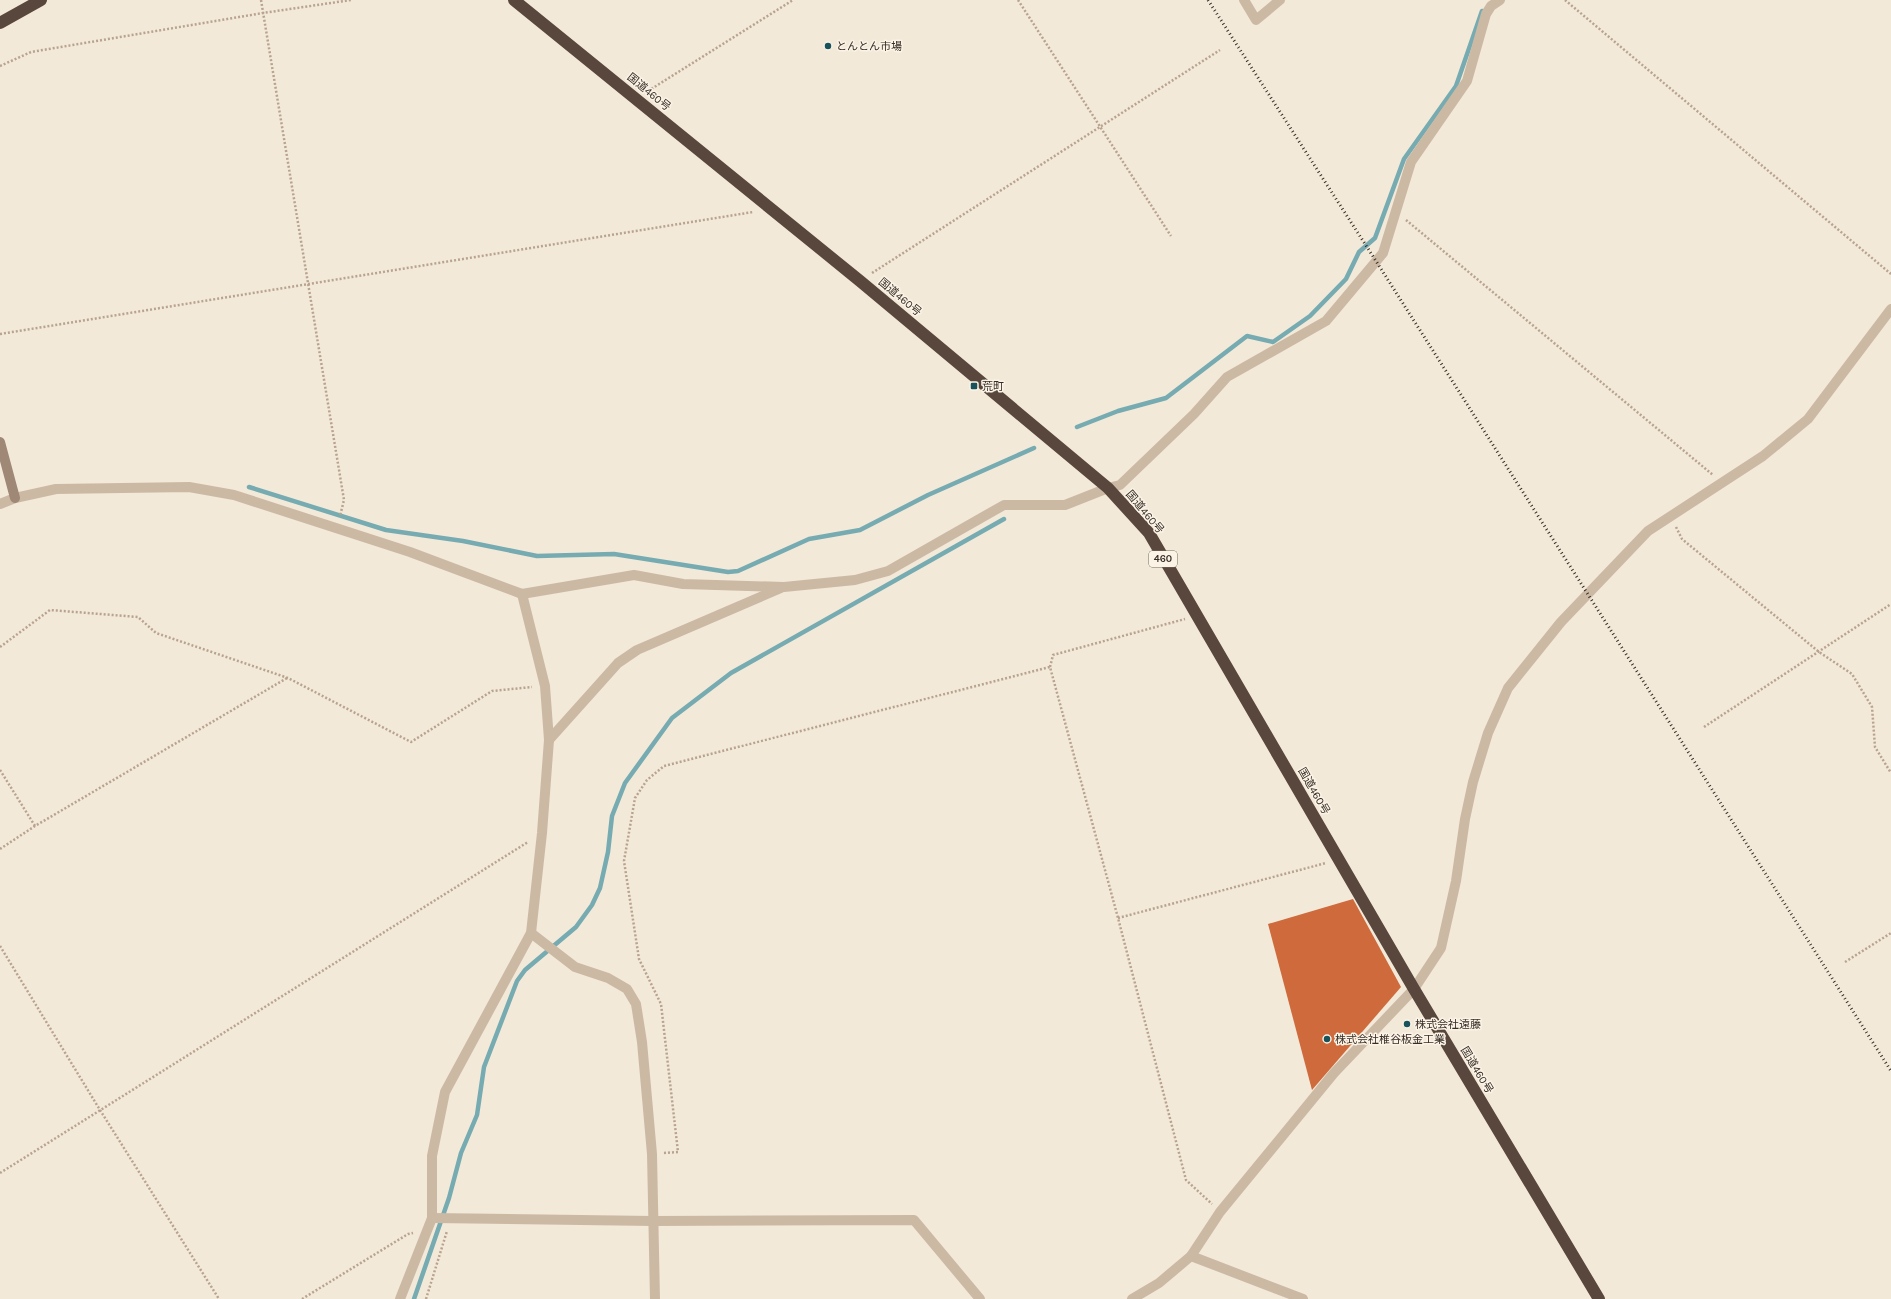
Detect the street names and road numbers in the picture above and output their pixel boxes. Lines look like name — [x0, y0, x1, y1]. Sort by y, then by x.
street label: 国道460号 — [625, 71, 673, 113]
street label: 国道460号 — [876, 275, 924, 319]
street label: 国道460号 — [1123, 488, 1167, 536]
road number: 460 — [1149, 551, 1177, 567]
street label: 国道460号 — [1295, 765, 1333, 817]
street label: 国道460号 — [1458, 1044, 1496, 1096]

